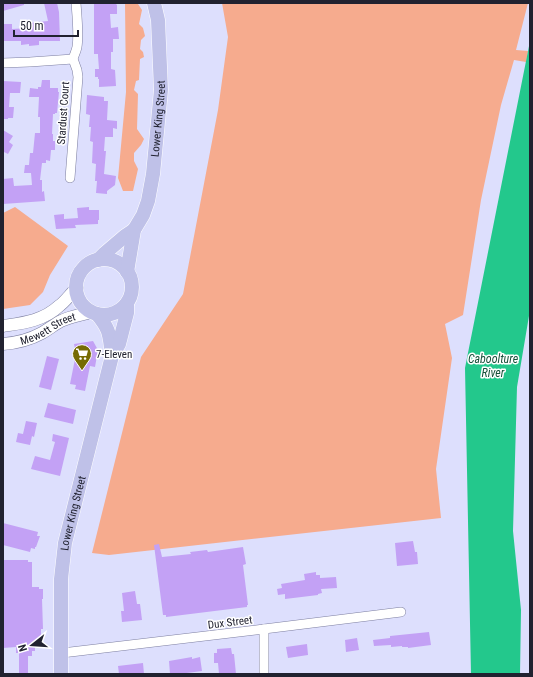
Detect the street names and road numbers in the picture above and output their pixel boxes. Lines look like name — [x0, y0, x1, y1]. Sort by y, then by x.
street label: Lower King Street — [149, 80, 168, 157]
street label: Stardust Court — [55, 81, 72, 145]
street label: Mewett Street — [19, 310, 77, 348]
street label: Lower King Street — [58, 475, 89, 551]
street label: Dux Street — [207, 613, 253, 632]

